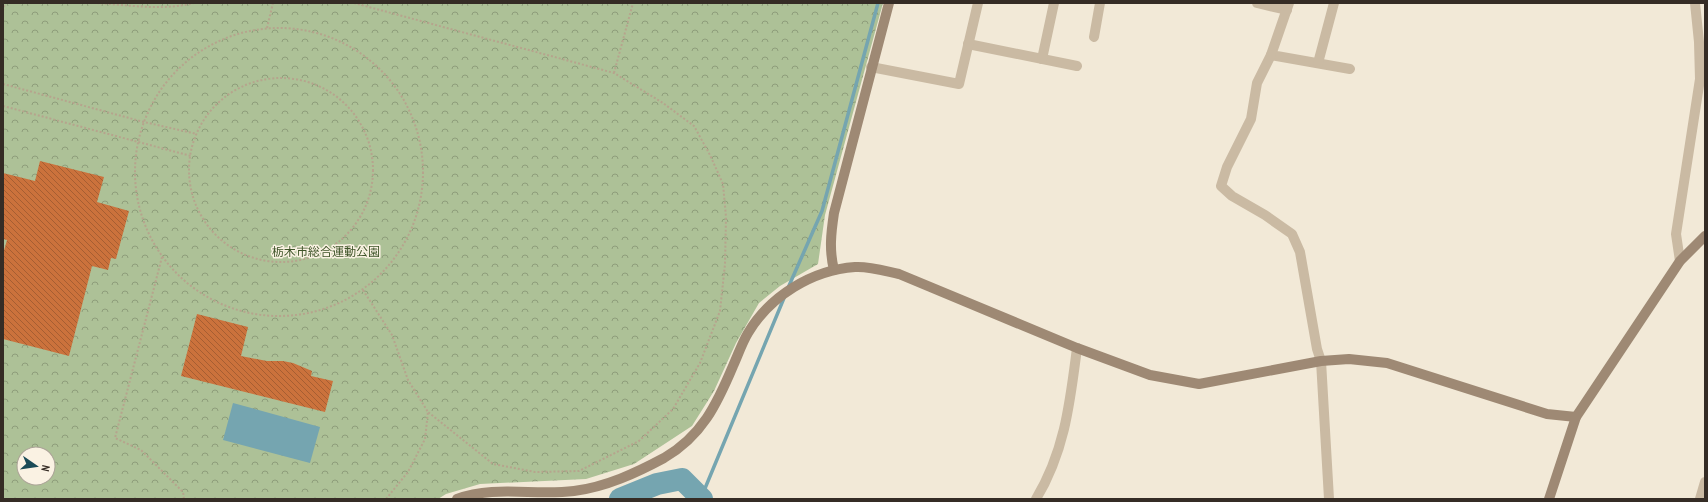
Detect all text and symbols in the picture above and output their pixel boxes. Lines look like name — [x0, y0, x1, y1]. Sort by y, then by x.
park label: 栃木市総合運動公園 — [272, 244, 380, 259]
north arrow — [16, 446, 56, 486]
text: N — [38, 464, 53, 473]

